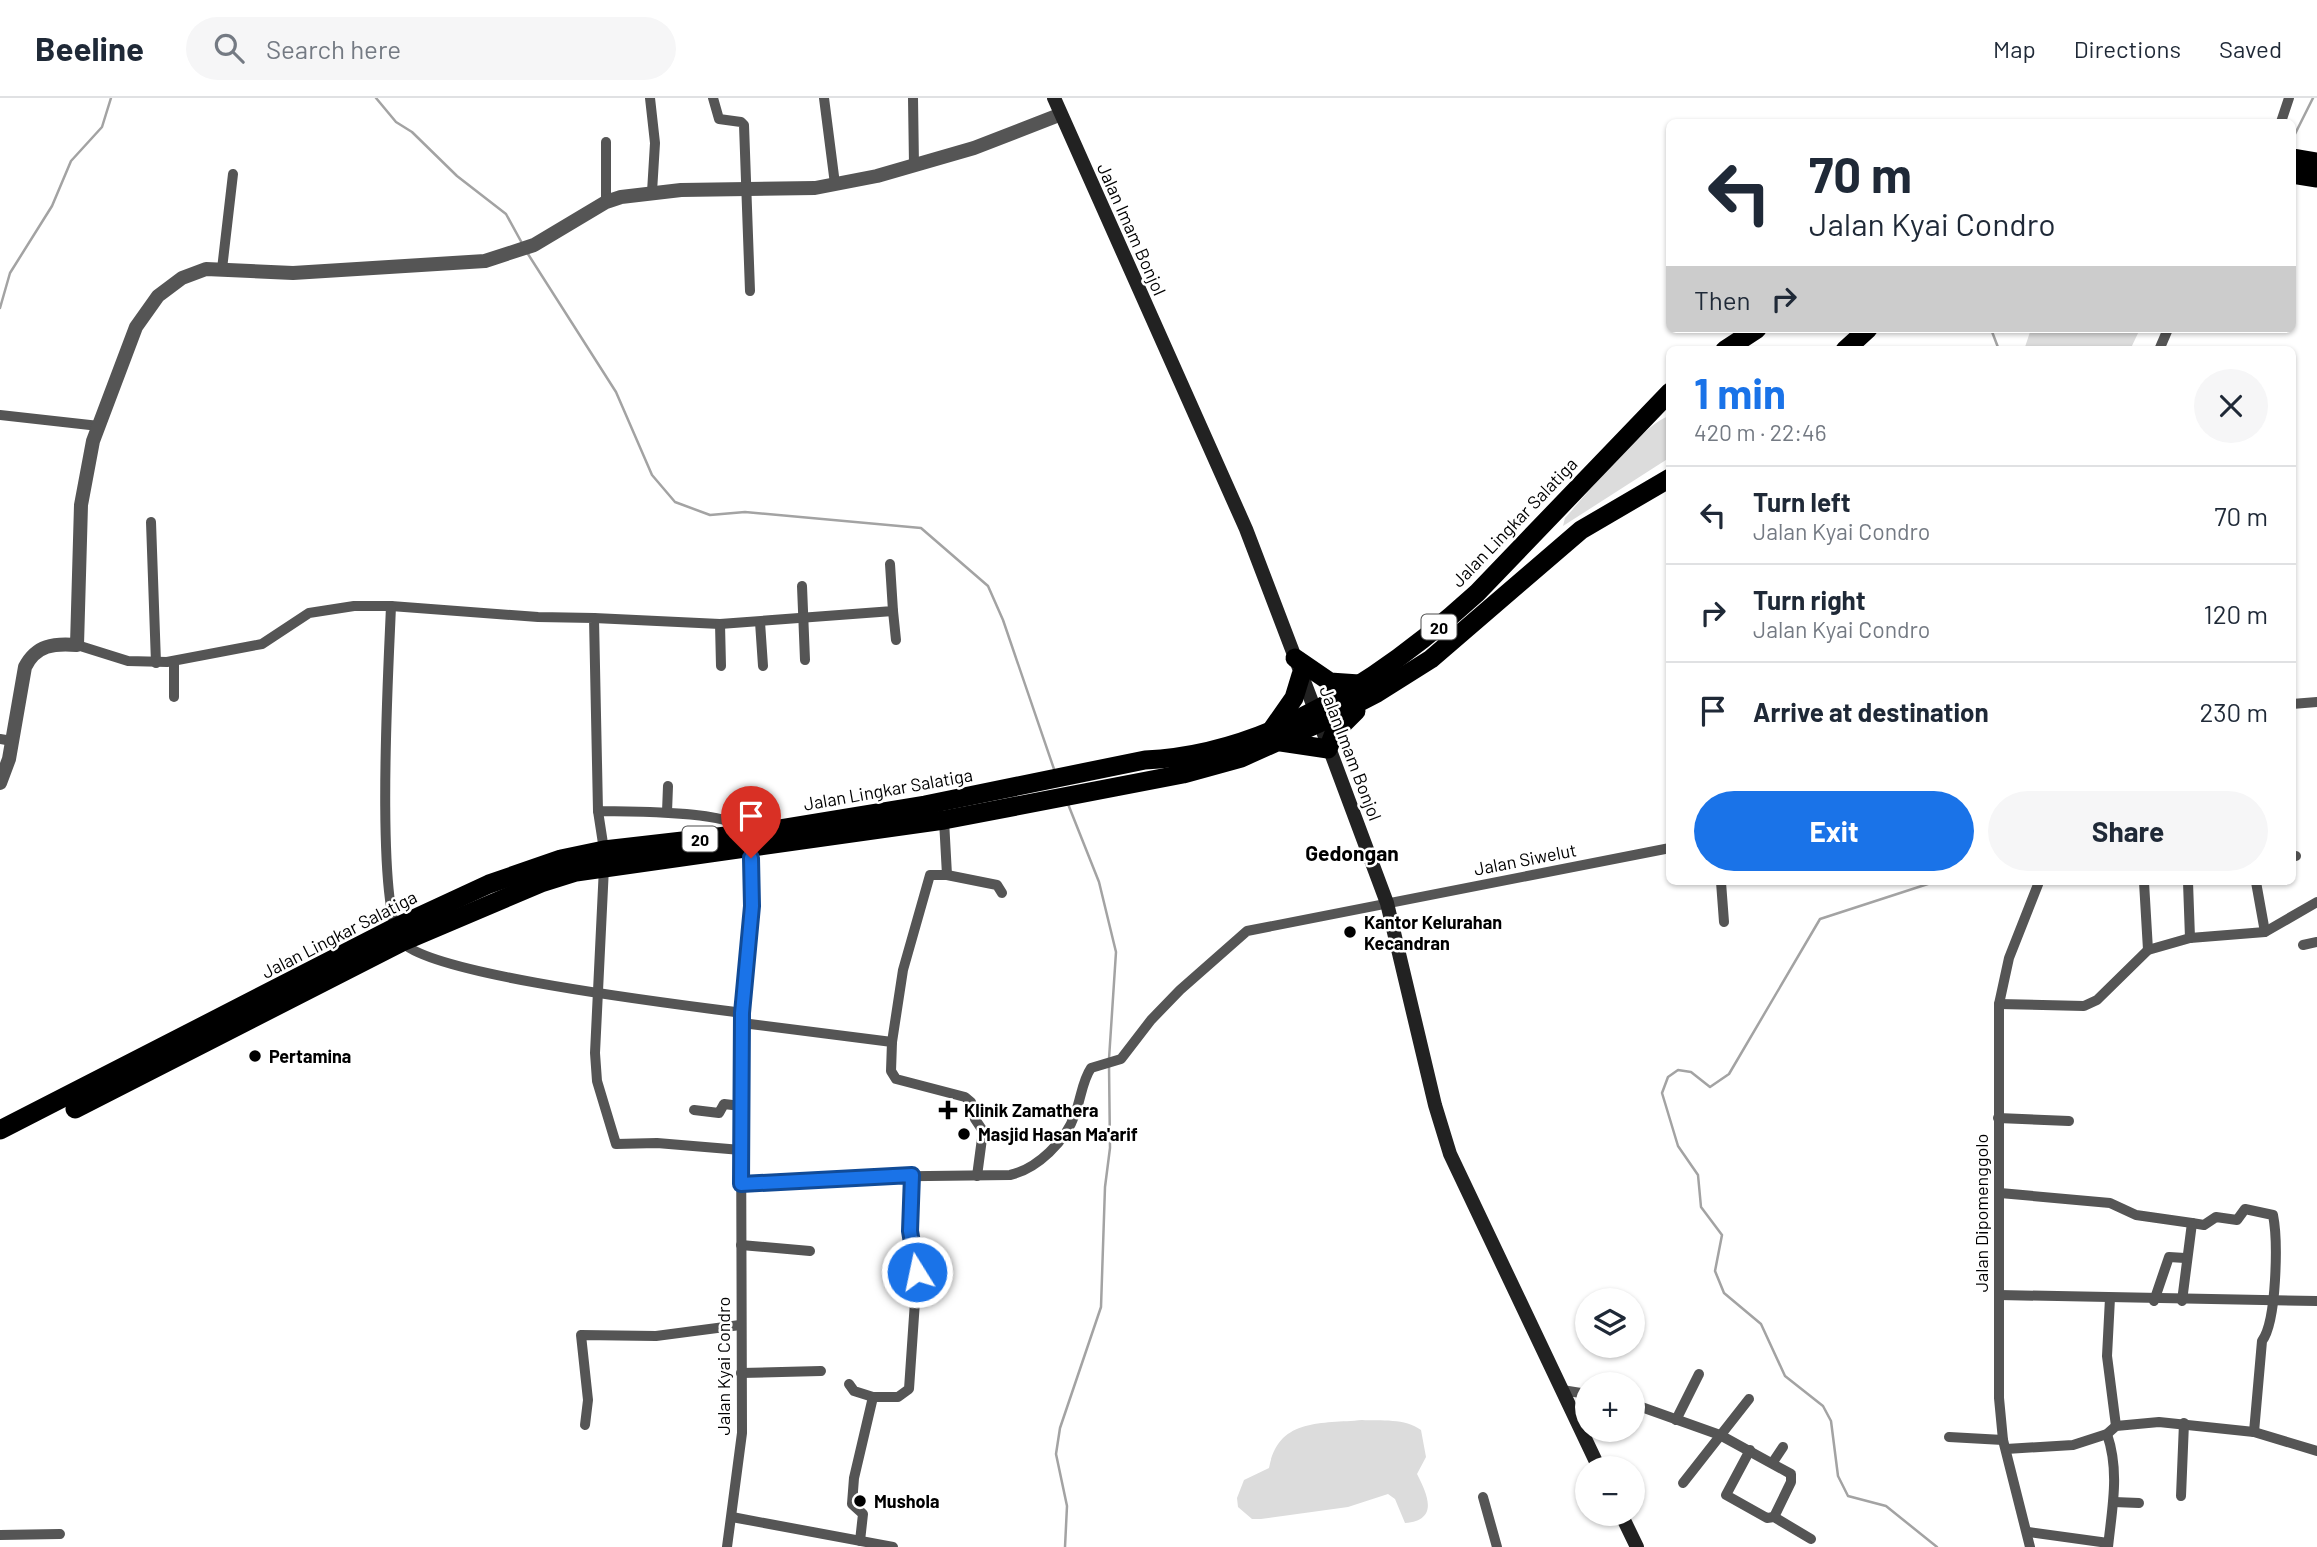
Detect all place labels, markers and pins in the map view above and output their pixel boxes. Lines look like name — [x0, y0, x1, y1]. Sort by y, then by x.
pin — [721, 786, 781, 858]
place label: Kantor Kelurahan Kecandran — [1364, 911, 1502, 954]
marker: Kantor Kelurahan Kecandran — [1342, 924, 1358, 940]
place label: Pertamina — [269, 1045, 351, 1067]
marker: Pertamina — [247, 1048, 263, 1064]
place label: Klinik Zamathera — [964, 1099, 1099, 1121]
marker: Klinik Zamathera — [938, 1100, 958, 1120]
place label: Masjid Hasan Ma'arif — [978, 1123, 1138, 1145]
marker: Masjid Hasan Ma'arif — [956, 1126, 972, 1142]
place label: Mushola — [874, 1490, 939, 1512]
marker: Mushola — [852, 1493, 868, 1509]

